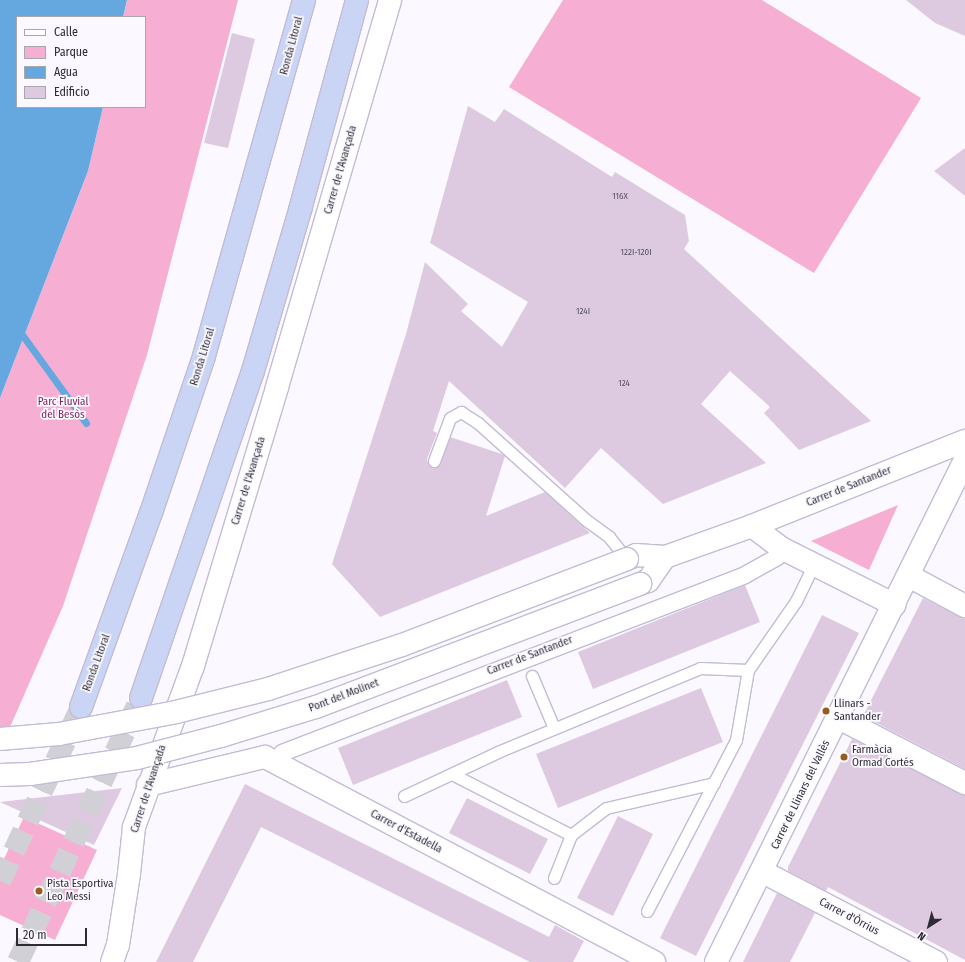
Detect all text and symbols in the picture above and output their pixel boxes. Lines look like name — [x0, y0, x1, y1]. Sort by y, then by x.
street label: Ronda Litoral — [278, 15, 306, 77]
legend — [16, 16, 146, 108]
text: Calle — [54, 25, 78, 39]
text: Parque — [54, 45, 88, 59]
text: Agua — [54, 65, 78, 79]
text: Edificio — [54, 85, 90, 99]
street label: Carrer de l'Avançada — [322, 124, 360, 216]
house number: 116X — [612, 191, 628, 201]
house number: 122I-120I — [620, 247, 652, 257]
house number: 124I — [576, 306, 590, 316]
street label: Ronda Litoral — [188, 326, 218, 388]
house number: 124 — [618, 378, 630, 388]
park label: Parc Fluvial del Besòs — [38, 396, 88, 422]
street label: Carrer de l'Avançada — [229, 435, 269, 527]
street label: Carrer de Santander — [805, 464, 893, 510]
street label: Ronda Litoral — [81, 633, 113, 693]
street label: Carrer de Santander — [485, 634, 575, 678]
street label: Pont del Molinet — [307, 677, 381, 715]
place label: Llinars - Santander — [834, 698, 881, 724]
marker: Llinars - Santander — [821, 706, 831, 716]
street label: Carrer de Llinars del Vallès — [769, 738, 833, 852]
street label: Carrer de l'Avançada — [129, 743, 169, 835]
place label: Farmàcia Ormad Cortés — [852, 744, 914, 770]
marker: Farmàcia Ormad Cortés — [839, 752, 849, 762]
street label: Carrer d'Estadella — [368, 808, 444, 856]
place label: Pista Esportiva Leo Messi — [47, 878, 113, 904]
marker: Pista Esportiva Leo Messi — [34, 886, 44, 896]
street label: Carrer d'Òrrius — [817, 896, 881, 938]
north arrow — [909, 906, 949, 946]
scale bar — [18, 920, 89, 946]
text: 20 m — [23, 928, 47, 942]
text: N — [915, 929, 928, 943]

